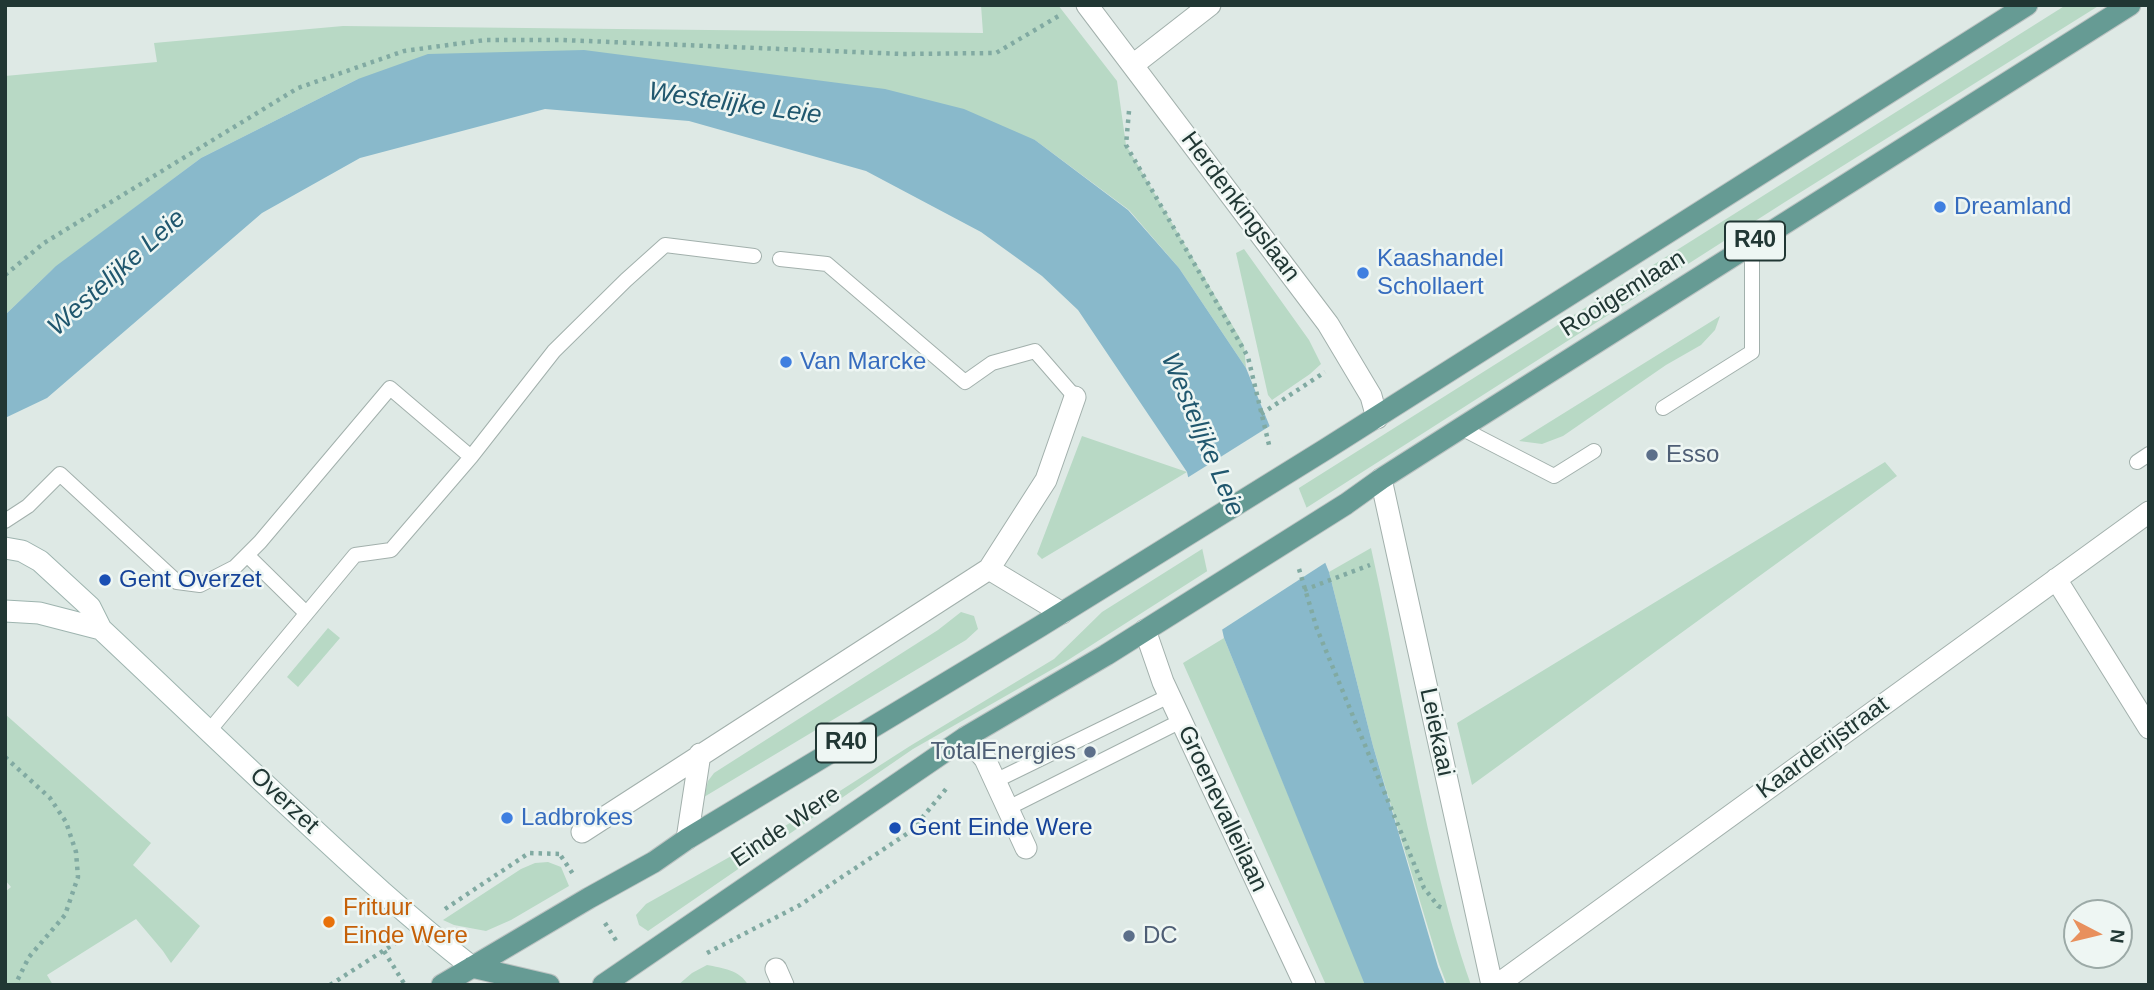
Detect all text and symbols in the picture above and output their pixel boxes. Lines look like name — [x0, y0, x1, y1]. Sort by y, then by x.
water label: Westelijke Leie — [646, 76, 824, 132]
street label: Herdenkingslaan — [1174, 126, 1306, 288]
place label: Dreamland — [1954, 193, 2071, 221]
marker: Dreamland — [1932, 199, 1948, 215]
water label: Westelijke Leie — [42, 203, 192, 343]
road number: R40 — [1725, 222, 1785, 260]
street label: Rooigemlaan — [1555, 244, 1691, 344]
place label: Kaashandel Schollaert — [1377, 245, 1504, 301]
marker: Kaashandel Schollaert — [1355, 265, 1371, 281]
place label: Van Marcke — [800, 348, 926, 376]
water label: Westelijke Leie — [1154, 349, 1250, 521]
marker: Van Marcke — [778, 354, 794, 370]
place label: Esso — [1666, 441, 1719, 469]
marker: Esso — [1644, 447, 1660, 463]
place label: Gent Overzet — [119, 566, 262, 594]
marker: Gent Overzet — [97, 572, 113, 588]
street label: Leiekaai — [1413, 685, 1459, 779]
street label: Kaarderijstraat — [1751, 690, 1895, 806]
street label: Groenevalleilaan — [1171, 721, 1273, 897]
road number: R40 — [816, 723, 876, 762]
place label: TotalEnergies — [931, 738, 1076, 766]
marker: TotalEnergies — [1082, 744, 1098, 760]
street label: Overzet — [243, 762, 325, 840]
street label: Einde Were — [726, 780, 846, 874]
place label: Ladbrokes — [521, 804, 633, 832]
marker: Ladbrokes — [499, 810, 515, 826]
place label: Gent Einde Were — [909, 814, 1093, 842]
marker: Gent Einde Were — [887, 820, 903, 836]
place label: Frituur Einde Were — [343, 894, 468, 950]
north arrow — [2063, 899, 2133, 969]
marker: Frituur Einde Were — [321, 914, 337, 930]
place label: DC — [1143, 922, 1178, 950]
marker: DC — [1121, 928, 1137, 944]
text: N — [2106, 928, 2129, 944]

